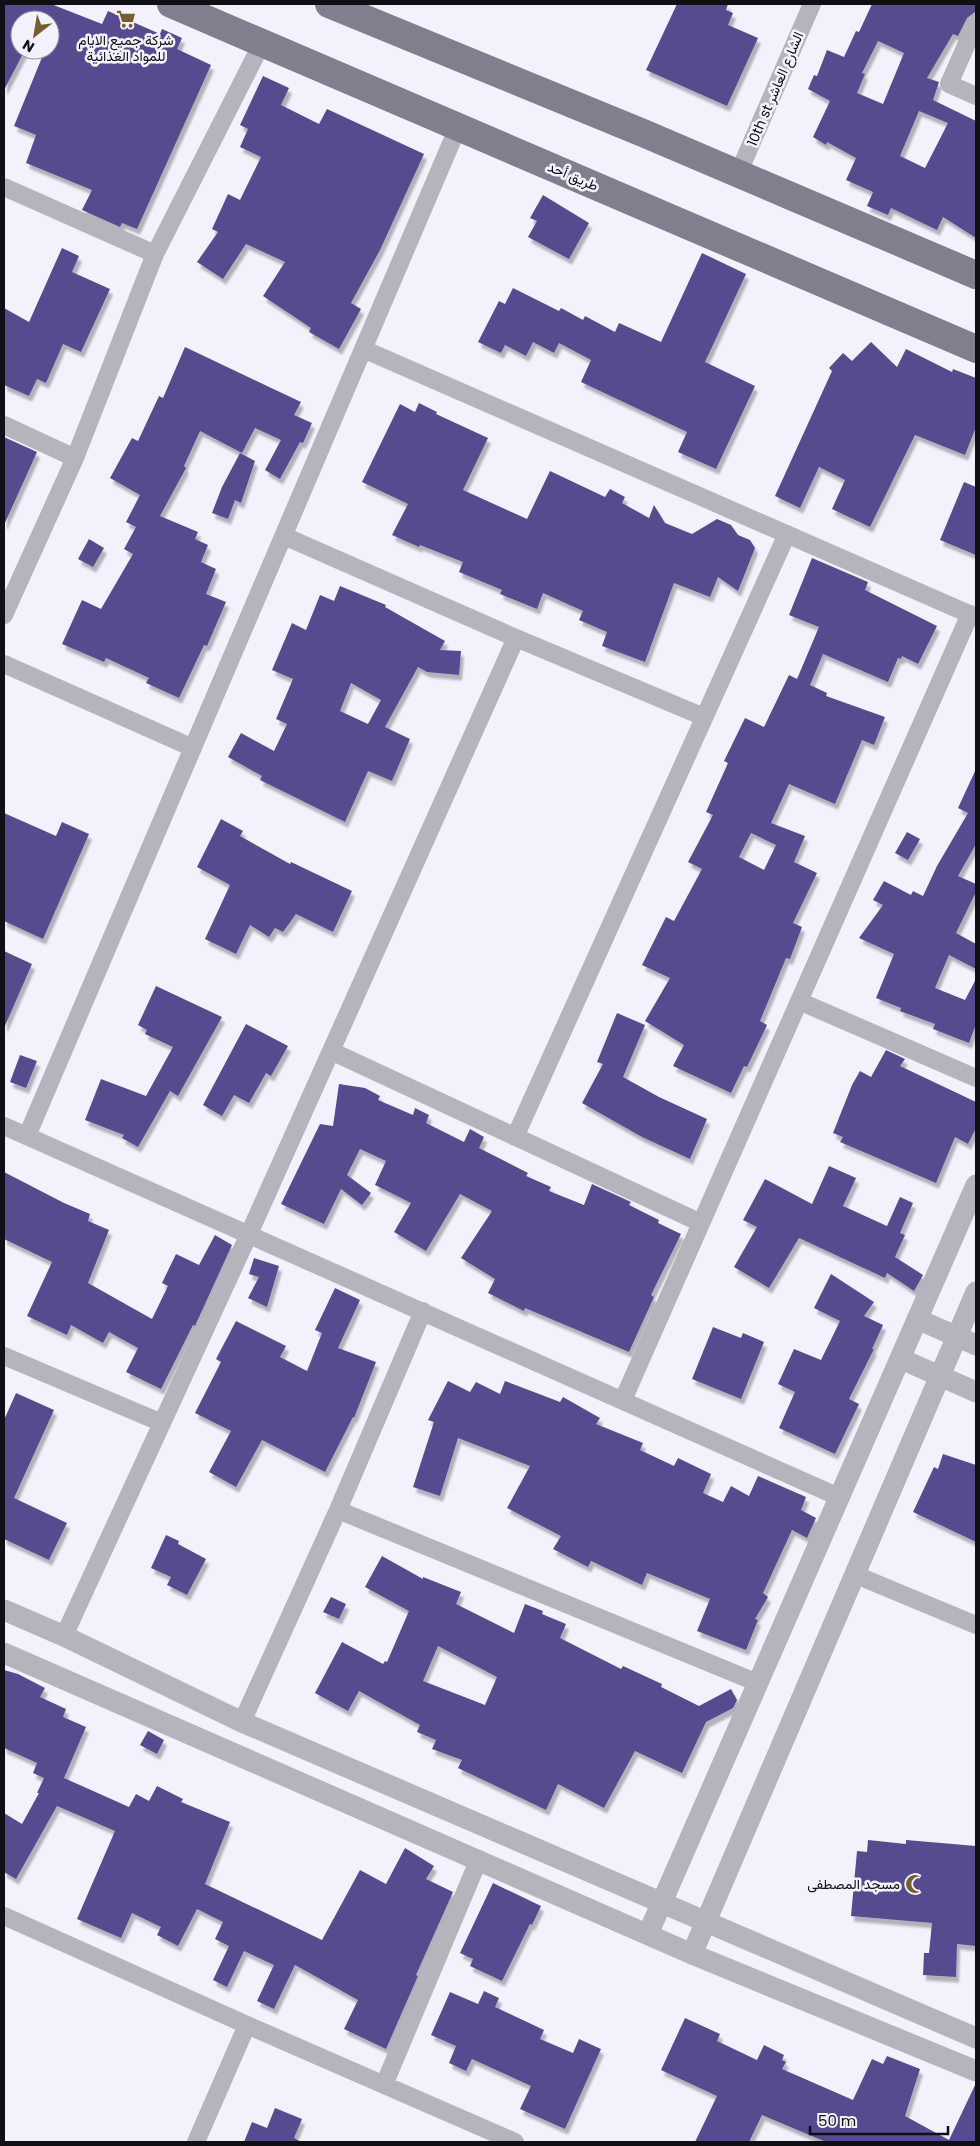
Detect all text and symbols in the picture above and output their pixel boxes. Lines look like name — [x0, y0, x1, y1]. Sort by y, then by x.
supermarket icon: شركة جميع الايام للمواد الغذائية — [115, 8, 137, 30]
north arrow — [10, 10, 60, 60]
street label: 10th st الشارع العاشر — [742, 29, 809, 150]
place label: شركة جميع الايام للمواد الغذائية — [78, 30, 174, 66]
text: N — [19, 35, 38, 57]
street label: طريق أحد — [544, 156, 602, 196]
mosque icon: مسجد المصطفى — [904, 1873, 926, 1895]
place label: مسجد المصطفى — [807, 1874, 900, 1894]
scale bar — [810, 2104, 948, 2136]
text: 50 m — [818, 2110, 856, 2131]

